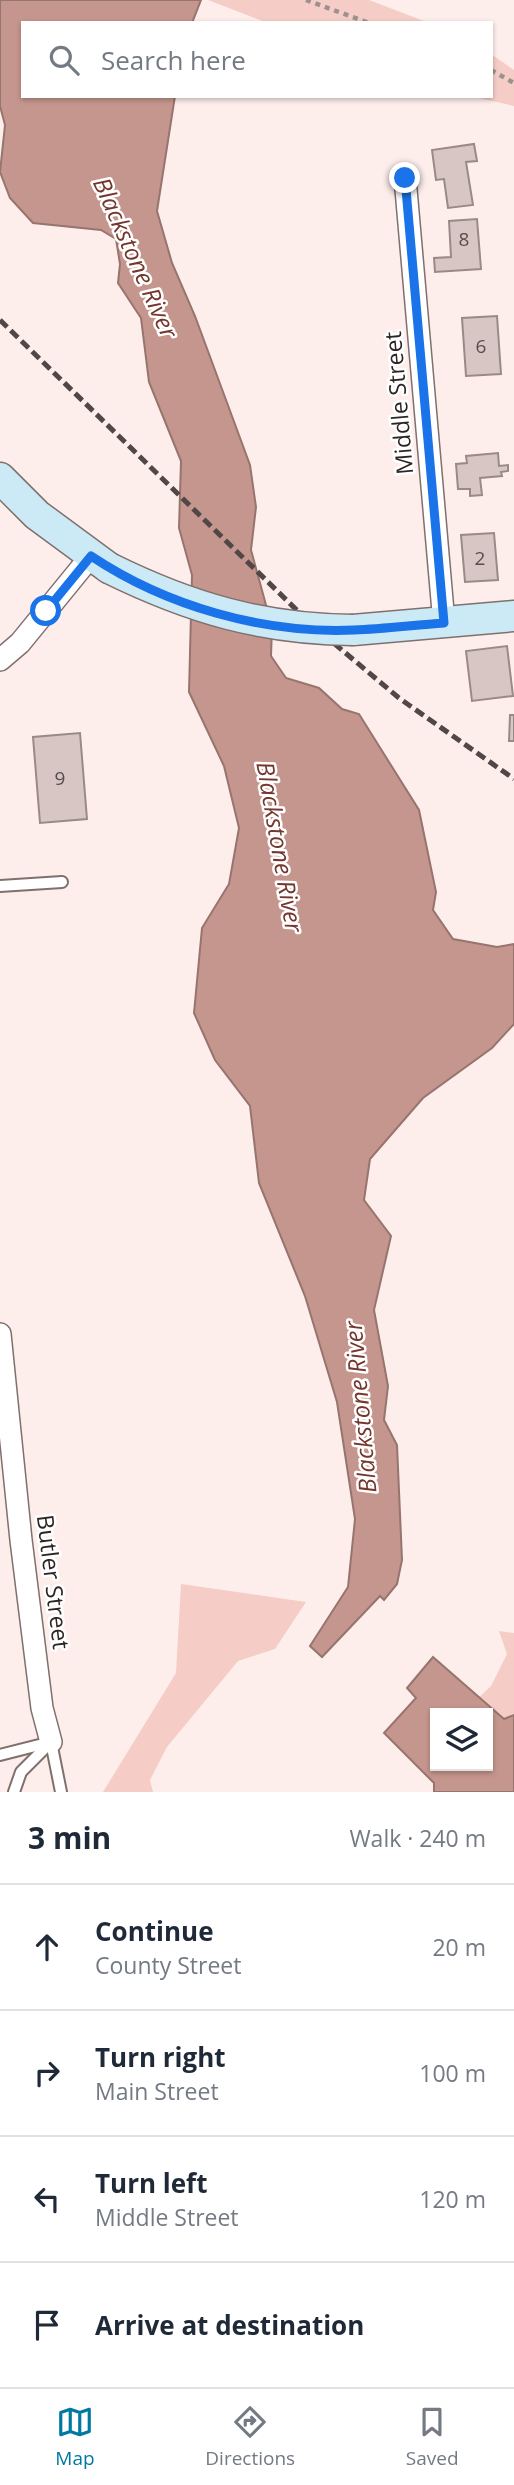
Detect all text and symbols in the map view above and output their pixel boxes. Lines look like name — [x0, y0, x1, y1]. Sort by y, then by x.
search box — [21, 21, 493, 98]
icon: search — [45, 41, 83, 79]
text: Search here — [101, 42, 246, 78]
route end — [389, 162, 420, 193]
water label: Blackstone River — [86, 172, 187, 344]
house number: 8 — [459, 226, 469, 252]
street label: Middle Street — [376, 330, 420, 476]
house number: 6 — [476, 333, 486, 359]
house number: 2 — [475, 545, 485, 571]
route start — [30, 595, 61, 626]
water label: Blackstone River — [249, 759, 312, 936]
house number: 9 — [55, 765, 65, 791]
water label: Blackstone River — [335, 1318, 383, 1495]
street label: Butler Street — [30, 1513, 78, 1651]
map controls — [430, 1708, 493, 1771]
button: layers — [430, 1708, 493, 1771]
text: 3 min — [28, 1817, 111, 1858]
text: Walk · 240 m — [349, 1822, 486, 1854]
text: Continue — [95, 1913, 214, 1949]
icon: ahead — [28, 1928, 66, 1966]
text: 20 m — [432, 1931, 486, 1963]
text: County Street — [95, 1949, 241, 1981]
text: Turn right — [95, 2039, 226, 2075]
icon: right — [28, 2054, 66, 2092]
text: 100 m — [419, 2057, 486, 2089]
text: Main Street — [95, 2075, 219, 2107]
text: Turn left — [95, 2165, 207, 2201]
icon: left — [28, 2180, 66, 2218]
text: 120 m — [419, 2183, 486, 2215]
text: Middle Street — [95, 2201, 239, 2233]
icon: arrive — [28, 2306, 66, 2344]
text: Arrive at destination — [95, 2307, 364, 2343]
tab: Map — [55, 2403, 95, 2471]
tab: Directions — [205, 2403, 295, 2471]
tab: Saved — [406, 2403, 459, 2471]

